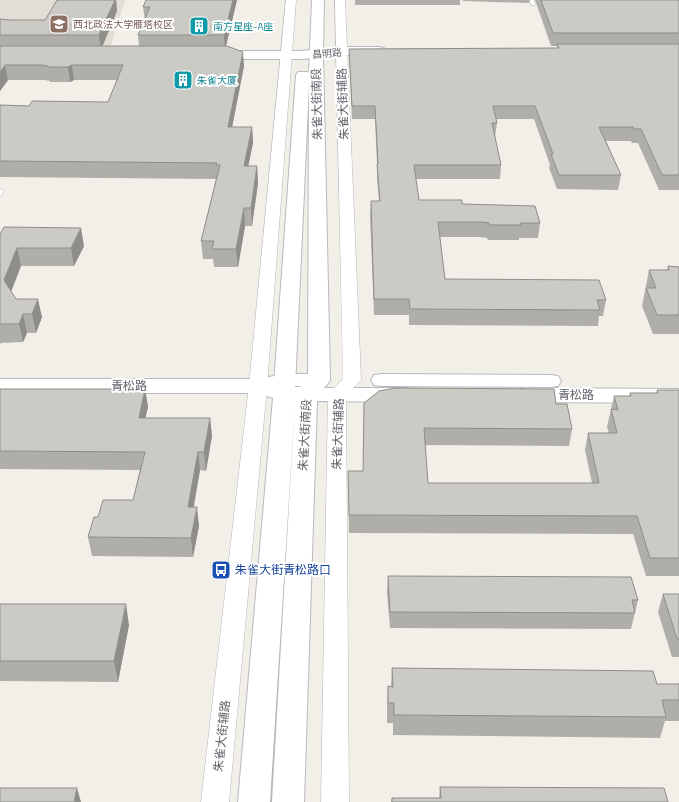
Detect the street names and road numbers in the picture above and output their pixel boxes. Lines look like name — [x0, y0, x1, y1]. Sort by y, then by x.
street label: 昌明路 — [311, 45, 343, 62]
street label: 朱雀大街南段 — [306, 68, 327, 140]
street label: 朱雀大街辅路 — [332, 68, 353, 140]
street label: 青松路 — [111, 376, 147, 395]
street label: 青松路 — [558, 385, 594, 404]
street label: 朱雀大街辅路 — [327, 398, 348, 470]
street label: 朱雀大街南段 — [293, 399, 316, 471]
street label: 朱雀大街辅路 — [208, 699, 235, 773]

